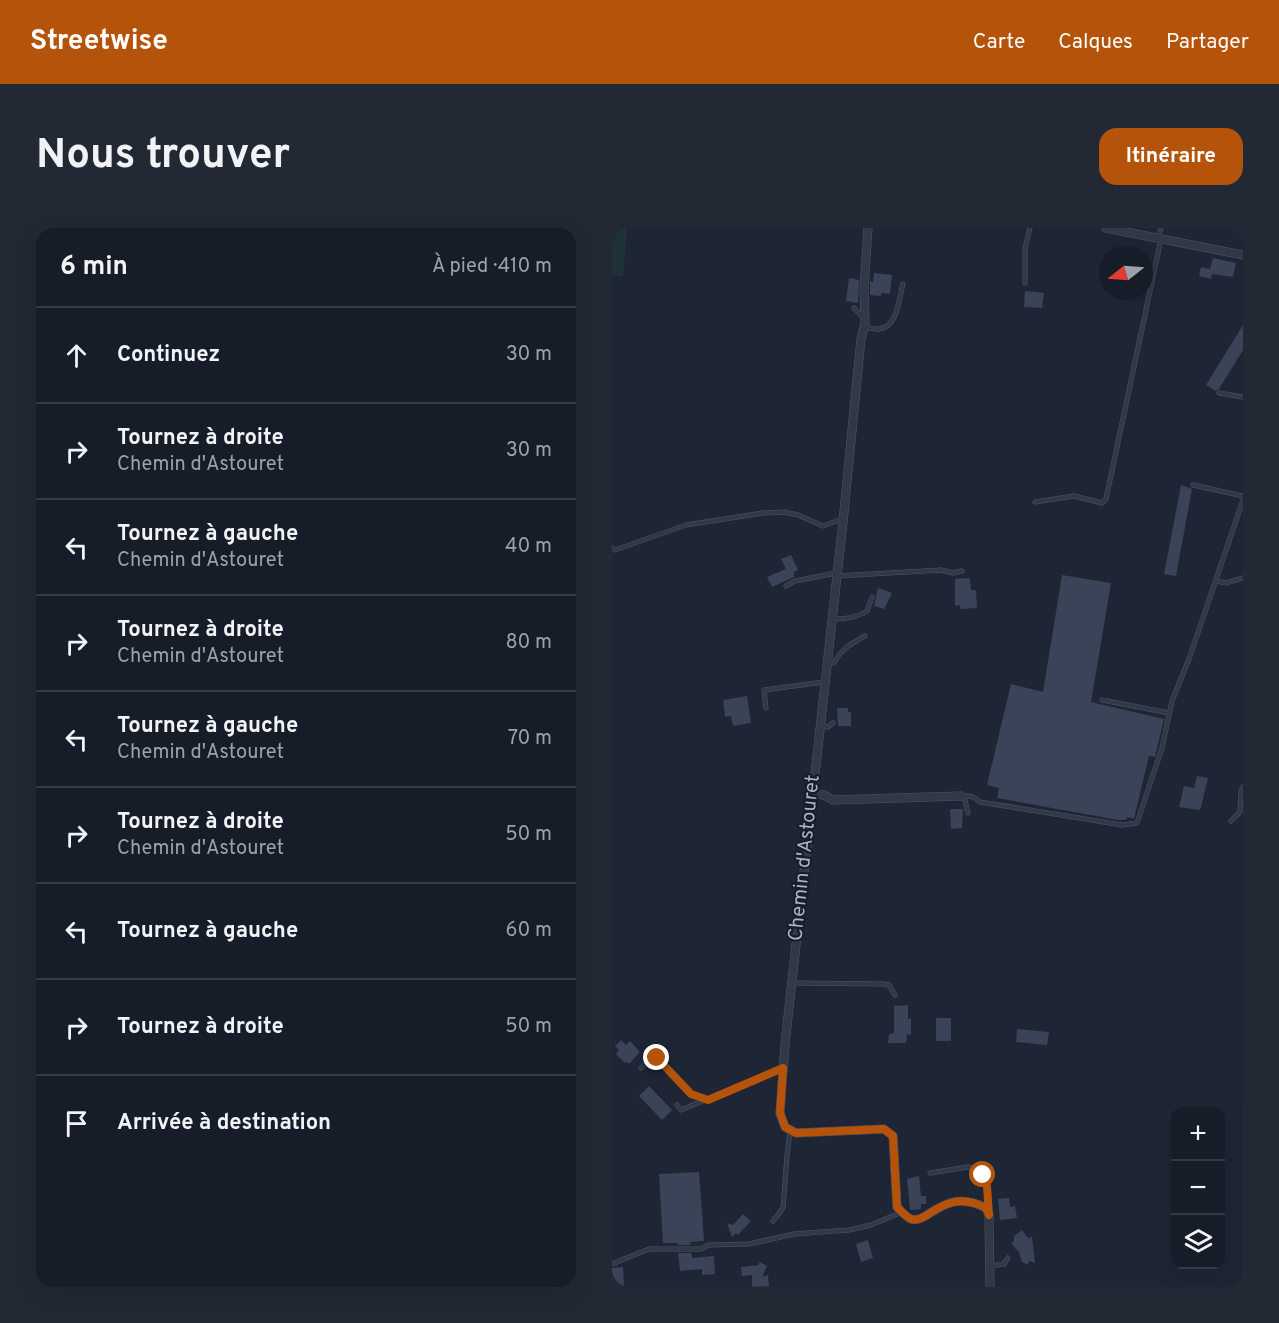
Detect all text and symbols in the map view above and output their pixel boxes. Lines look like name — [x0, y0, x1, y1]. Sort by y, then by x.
text: Streetwise — [30, 24, 168, 60]
text: Carte — [973, 29, 1025, 56]
text: Calques — [1058, 29, 1133, 56]
text: Partager — [1166, 29, 1249, 56]
button: Itinéraire — [1099, 128, 1243, 185]
text: Nous trouver — [36, 130, 290, 183]
north arrow — [1099, 246, 1153, 300]
text: 6 min — [60, 251, 128, 284]
text: À pied · 410 m — [432, 254, 552, 280]
icon: ahead — [60, 339, 93, 372]
text: Continuez — [117, 342, 220, 369]
text: 30 m — [506, 342, 552, 368]
text: Tournez à droite — [117, 425, 284, 452]
icon: right — [60, 435, 93, 468]
text: 30 m — [506, 438, 552, 464]
text: Chemin d'Astouret — [117, 452, 284, 478]
text: Tournez à gauche — [117, 521, 298, 548]
icon: left — [60, 531, 93, 564]
text: 40 m — [505, 534, 552, 560]
text: Chemin d'Astouret — [117, 548, 284, 574]
text: Tournez à droite — [117, 617, 284, 644]
icon: right — [60, 627, 93, 660]
text: 80 m — [506, 630, 552, 656]
text: Chemin d'Astouret — [117, 644, 284, 670]
text: Tournez à gauche — [117, 713, 298, 740]
icon: left — [60, 723, 93, 756]
text: 70 m — [508, 726, 552, 752]
text: Chemin d'Astouret — [117, 740, 284, 766]
street label: Chemin d'Astouret — [783, 774, 827, 942]
text: Tournez à droite — [117, 809, 284, 836]
icon: right — [60, 819, 93, 852]
text: 50 m — [505, 822, 552, 848]
text: Chemin d'Astouret — [117, 836, 284, 862]
icon: left — [60, 915, 93, 948]
text: Tournez à gauche — [117, 918, 298, 945]
text: 60 m — [506, 918, 552, 944]
icon: right — [60, 1011, 93, 1044]
text: Tournez à droite — [117, 1014, 284, 1041]
text: 50 m — [505, 1014, 552, 1040]
route end — [643, 1044, 669, 1070]
icon: arrive — [60, 1107, 93, 1140]
map controls — [1171, 1107, 1225, 1269]
button: + — [1171, 1107, 1225, 1161]
text: Arrivée à destination — [117, 1110, 331, 1137]
route start — [969, 1161, 995, 1187]
button: − — [1171, 1161, 1225, 1215]
button: layers — [1171, 1215, 1225, 1269]

